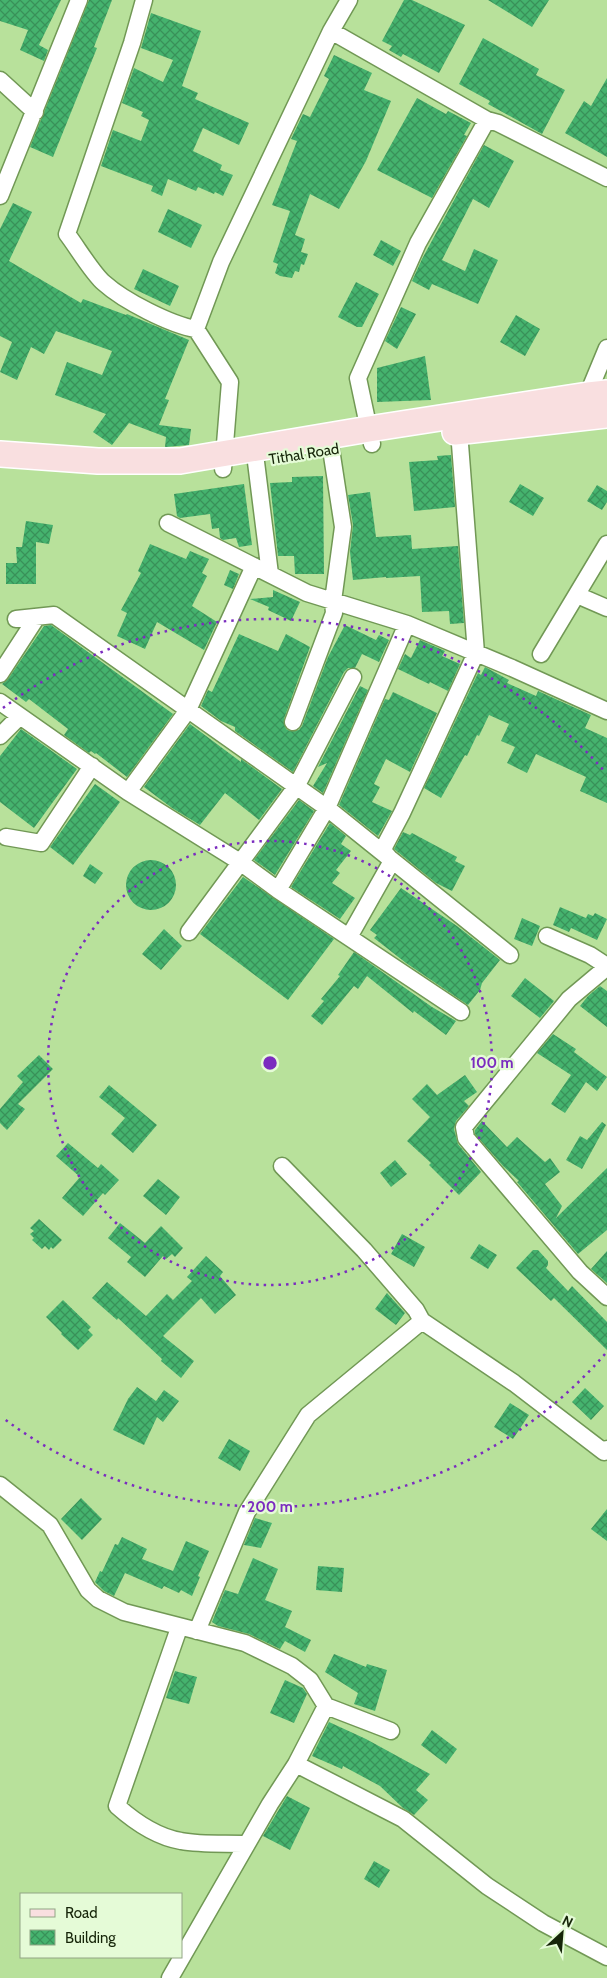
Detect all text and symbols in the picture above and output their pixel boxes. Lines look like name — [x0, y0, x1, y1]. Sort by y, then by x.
street label: Tithal Road — [268, 440, 340, 468]
centre of rings — [261, 1054, 279, 1072]
text: 100 m — [470, 1054, 514, 1072]
text: 200 m — [247, 1498, 293, 1516]
legend — [20, 1893, 182, 1958]
text: Road — [65, 1904, 98, 1922]
north arrow — [537, 1908, 587, 1958]
text: N — [559, 1911, 576, 1932]
text: Building — [65, 1929, 116, 1947]

